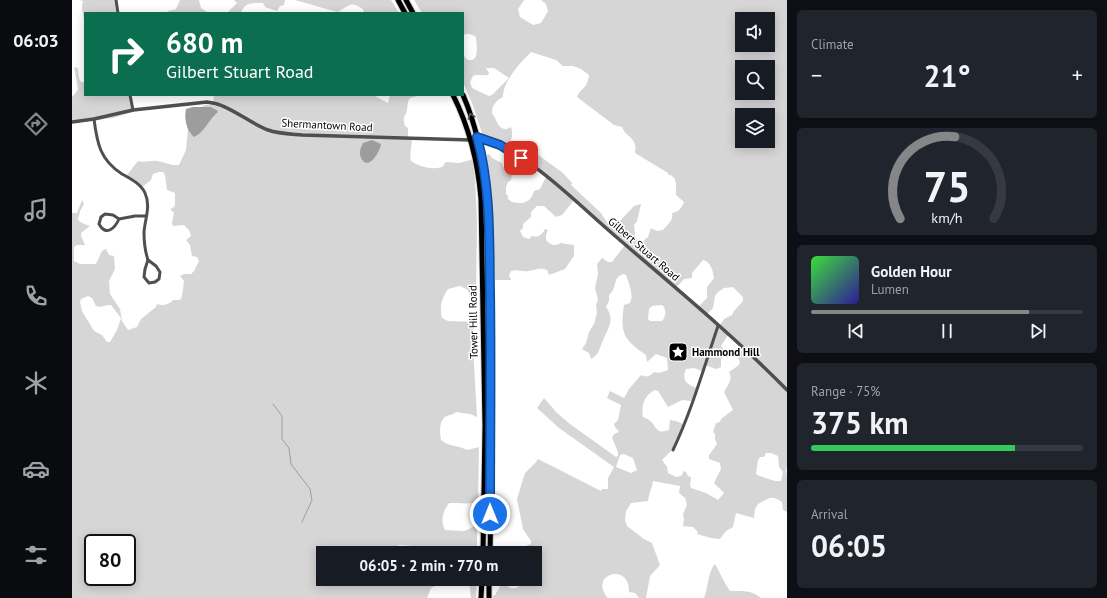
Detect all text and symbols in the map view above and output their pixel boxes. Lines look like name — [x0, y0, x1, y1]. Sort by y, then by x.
map controls — [735, 12, 775, 148]
button: sound — [735, 12, 775, 52]
text: 680 m — [166, 24, 243, 61]
icon: right — [100, 28, 152, 80]
text: 06:03 — [13, 29, 59, 52]
text: Climate — [811, 36, 854, 53]
text: 21° — [923, 56, 971, 95]
text: Gilbert Stuart Road — [166, 60, 314, 83]
button: search — [735, 60, 775, 100]
text: − — [811, 61, 822, 89]
text: + — [1072, 61, 1083, 89]
button: layers — [735, 108, 775, 148]
icon: directions — [22, 110, 50, 138]
one-way arrow — [467, 112, 475, 119]
street label: Shermantown Road — [281, 116, 373, 134]
pin — [504, 141, 538, 175]
icon: arrive — [510, 147, 532, 169]
text: 75 — [923, 160, 971, 213]
icon: music — [22, 196, 50, 224]
text: km/h — [931, 208, 963, 227]
street label: Gilbert Stuart Road — [605, 214, 683, 284]
text: Golden Hour — [871, 262, 951, 281]
text: Lumen — [871, 281, 909, 298]
icon: phone — [22, 282, 50, 310]
street label: Tower Hill Road — [465, 285, 481, 359]
icon: previous — [845, 320, 867, 342]
icon: pause — [936, 320, 958, 342]
icon: next — [1027, 320, 1049, 342]
place icon: Hammond Hill — [667, 341, 689, 363]
place label: Hammond Hill — [692, 345, 760, 359]
icon: climate — [22, 369, 50, 397]
text: Range · 75% — [811, 383, 880, 400]
text: 375 km — [811, 403, 909, 442]
icon: car — [22, 455, 50, 483]
position arrow — [469, 493, 511, 535]
text: Arrival — [811, 506, 847, 523]
text: 06:05 — [811, 526, 887, 565]
speed limit sign: 80 — [84, 534, 136, 586]
icon: filters — [22, 541, 50, 569]
text: 06:05 · 2 min · 770 m — [360, 556, 498, 575]

